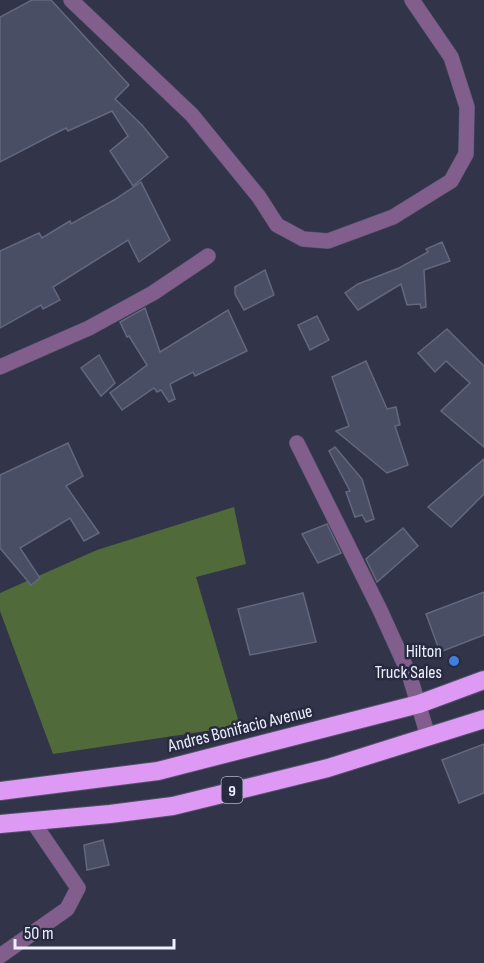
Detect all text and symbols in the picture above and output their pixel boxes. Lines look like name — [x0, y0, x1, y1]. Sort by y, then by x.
place label: Hilton Truck Sales — [375, 641, 442, 683]
marker: Hilton Truck Sales — [447, 654, 461, 668]
street label: Andres Bonifacio Avenue — [165, 700, 314, 757]
road number: 9 — [222, 777, 242, 803]
scale bar — [15, 912, 174, 950]
text: 50 m — [24, 923, 54, 944]

